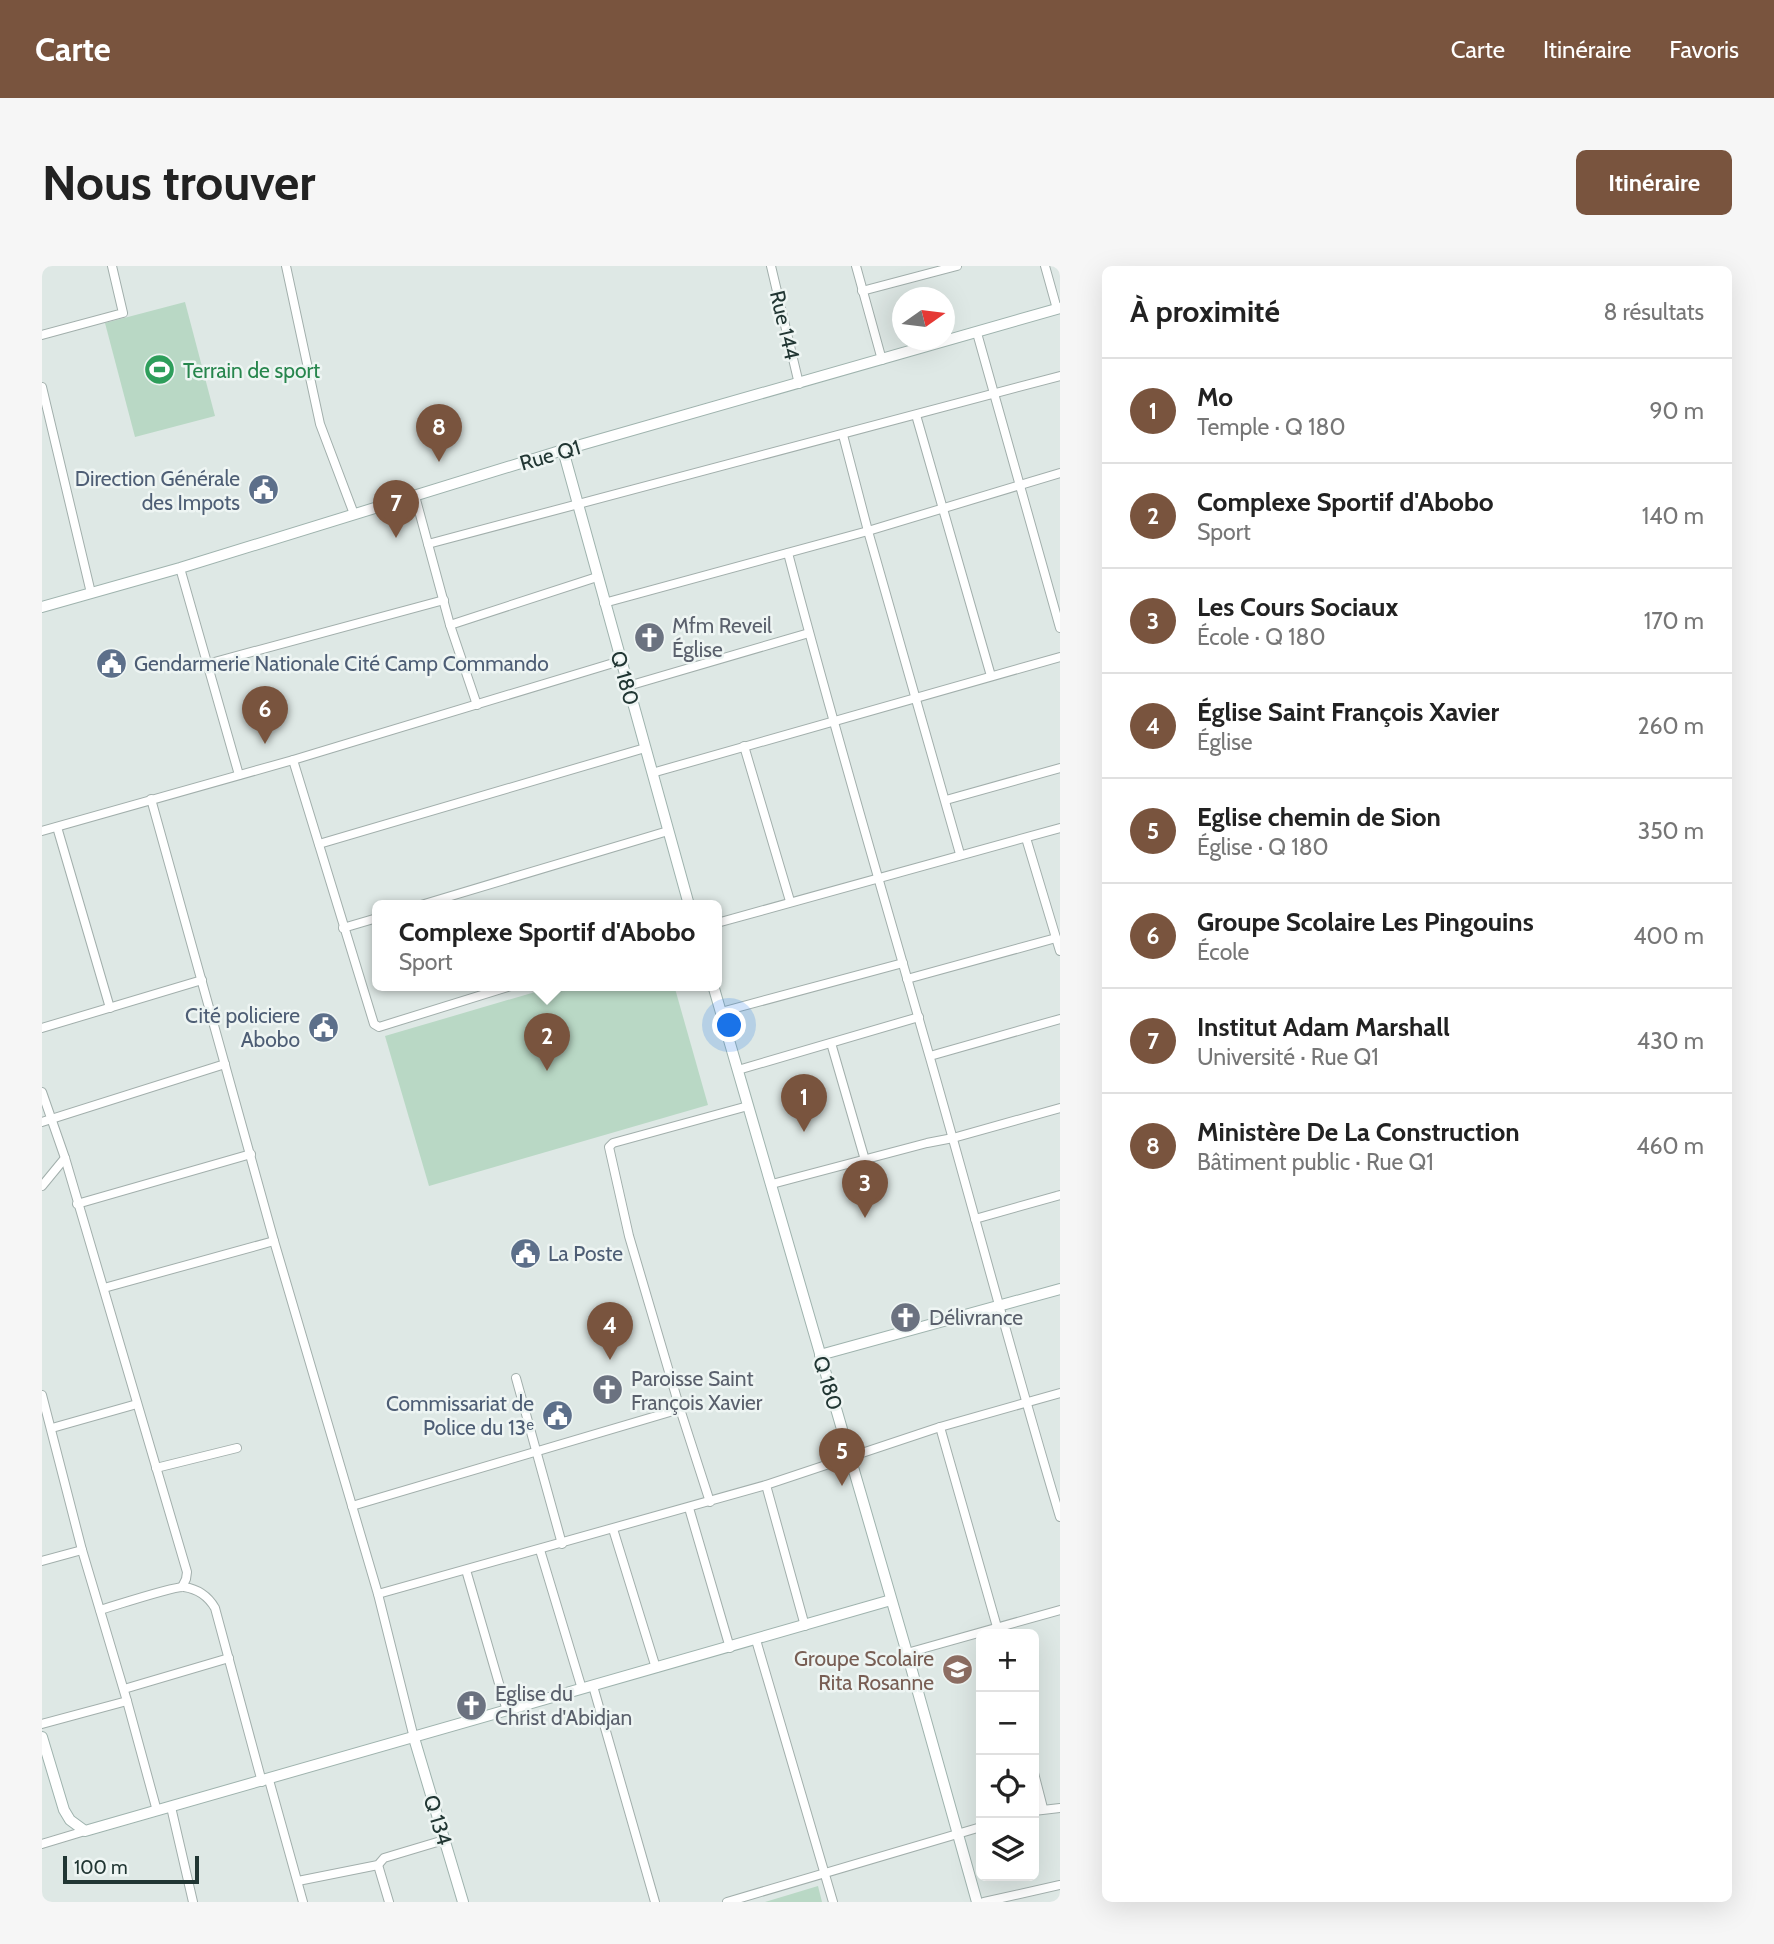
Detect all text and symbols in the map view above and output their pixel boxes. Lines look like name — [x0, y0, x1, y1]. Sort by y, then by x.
text: Carte — [35, 29, 111, 69]
text: Carte — [1451, 35, 1505, 64]
text: Itinéraire — [1543, 35, 1631, 64]
text: Favoris — [1669, 35, 1739, 64]
button: Itinéraire — [1576, 150, 1732, 215]
text: Nous trouver — [42, 153, 316, 212]
north arrow — [892, 287, 955, 350]
street label: Rue 144 — [765, 288, 805, 362]
text: À proximité — [1130, 293, 1280, 330]
text: 8 résultats — [1603, 298, 1704, 326]
sports icon: Terrain de sport — [143, 353, 177, 387]
place label: Terrain de sport — [183, 358, 320, 383]
text: Mo — [1197, 381, 1233, 413]
text: 1 — [1149, 397, 1157, 425]
text: 90 m — [1650, 397, 1704, 425]
pin: 8 — [416, 404, 462, 462]
text: Temple · Q 180 — [1197, 413, 1346, 441]
street label: Rue Q1 — [517, 434, 583, 476]
place label: Direction Générale des Impots — [75, 466, 240, 515]
public building icon: Direction Générale des Impots — [246, 473, 280, 507]
pin: 7 — [373, 480, 419, 538]
text: Complexe Sportif d'Abobo — [1197, 486, 1494, 518]
text: 2 — [1147, 502, 1159, 530]
text: 140 m — [1642, 502, 1704, 530]
text: Sport — [1197, 518, 1251, 546]
text: Les Cours Sociaux — [1197, 591, 1398, 623]
text: 3 — [1147, 607, 1159, 635]
text: 170 m — [1644, 607, 1704, 635]
place label: Mfm Reveil Église — [672, 613, 772, 662]
church icon: Mfm Reveil Église — [632, 620, 666, 654]
text: École · Q 180 — [1197, 623, 1326, 651]
public building icon: Gendarmerie Nationale Cité Camp Commando — [94, 646, 128, 680]
street label: Q 180 — [605, 648, 645, 708]
place label: Gendarmerie Nationale Cité Camp Commando — [134, 651, 549, 676]
pin: 6 — [242, 686, 288, 744]
text: Église Saint François Xavier — [1197, 696, 1499, 728]
text: 4 — [1146, 712, 1160, 740]
text: 260 m — [1637, 712, 1704, 740]
text: Église — [1197, 728, 1252, 756]
text: Eglise chemin de Sion — [1197, 801, 1441, 833]
text: 5 — [1147, 817, 1159, 845]
text: 350 m — [1638, 817, 1704, 845]
text: Église · Q 180 — [1197, 833, 1329, 861]
popup — [372, 900, 722, 991]
text: Groupe Scolaire Les Pingouins — [1197, 906, 1534, 938]
text: Complexe Sportif d'Abobo — [399, 916, 695, 948]
text: 6 — [1147, 922, 1159, 950]
text: 400 m — [1633, 922, 1704, 950]
text: École — [1197, 938, 1249, 966]
text: Sport — [399, 948, 452, 976]
place label: Cité policiere Abobo — [185, 1003, 300, 1052]
your location — [712, 1008, 746, 1042]
public building icon: Cité policiere Abobo — [306, 1010, 340, 1044]
text: Institut Adam Marshall — [1197, 1011, 1450, 1043]
pin: 2 — [524, 1013, 570, 1071]
text: 7 — [1147, 1027, 1159, 1055]
text: 430 m — [1637, 1027, 1704, 1055]
text: Université · Rue Q1 — [1197, 1043, 1379, 1071]
pin: 1 — [781, 1074, 827, 1132]
text: Ministère De La Construction — [1197, 1116, 1520, 1148]
text: 8 — [1146, 1132, 1160, 1160]
text: 460 m — [1636, 1132, 1704, 1160]
text: Bâtiment public · Rue Q1 — [1197, 1148, 1434, 1176]
pin: 3 — [842, 1160, 888, 1218]
public building icon: La Poste — [508, 1236, 542, 1270]
place label: La Poste — [548, 1241, 623, 1266]
church icon: Délivrance — [889, 1300, 923, 1334]
pin: 4 — [587, 1302, 633, 1360]
place label: Délivrance — [929, 1305, 1023, 1330]
street label: Q 180 — [808, 1353, 848, 1413]
place label: Paroisse Saint François Xavier — [631, 1366, 763, 1415]
church icon: Paroisse Saint François Xavier — [591, 1373, 625, 1407]
place label: Commissariat de Police du 13ᵉ — [386, 1391, 534, 1440]
public building icon: Commissariat de Police du 13ᵉ — [540, 1398, 574, 1432]
pin: 5 — [819, 1428, 865, 1486]
map controls — [976, 1629, 1039, 1881]
button: + — [976, 1629, 1039, 1692]
place label: Groupe Scolaire Rita Rosanne — [794, 1646, 934, 1695]
school or university icon: Groupe Scolaire Rita Rosanne — [940, 1653, 974, 1687]
place label: Eglise du Christ d'Abidjan — [495, 1681, 632, 1731]
church icon: Eglise du Christ d'Abidjan — [455, 1688, 489, 1722]
button: − — [976, 1692, 1039, 1755]
button: locate — [976, 1755, 1039, 1818]
street label: Q 134 — [419, 1792, 457, 1848]
button: layers — [976, 1818, 1039, 1881]
scale bar — [63, 1853, 200, 1885]
text: 100 m — [74, 1856, 128, 1879]

